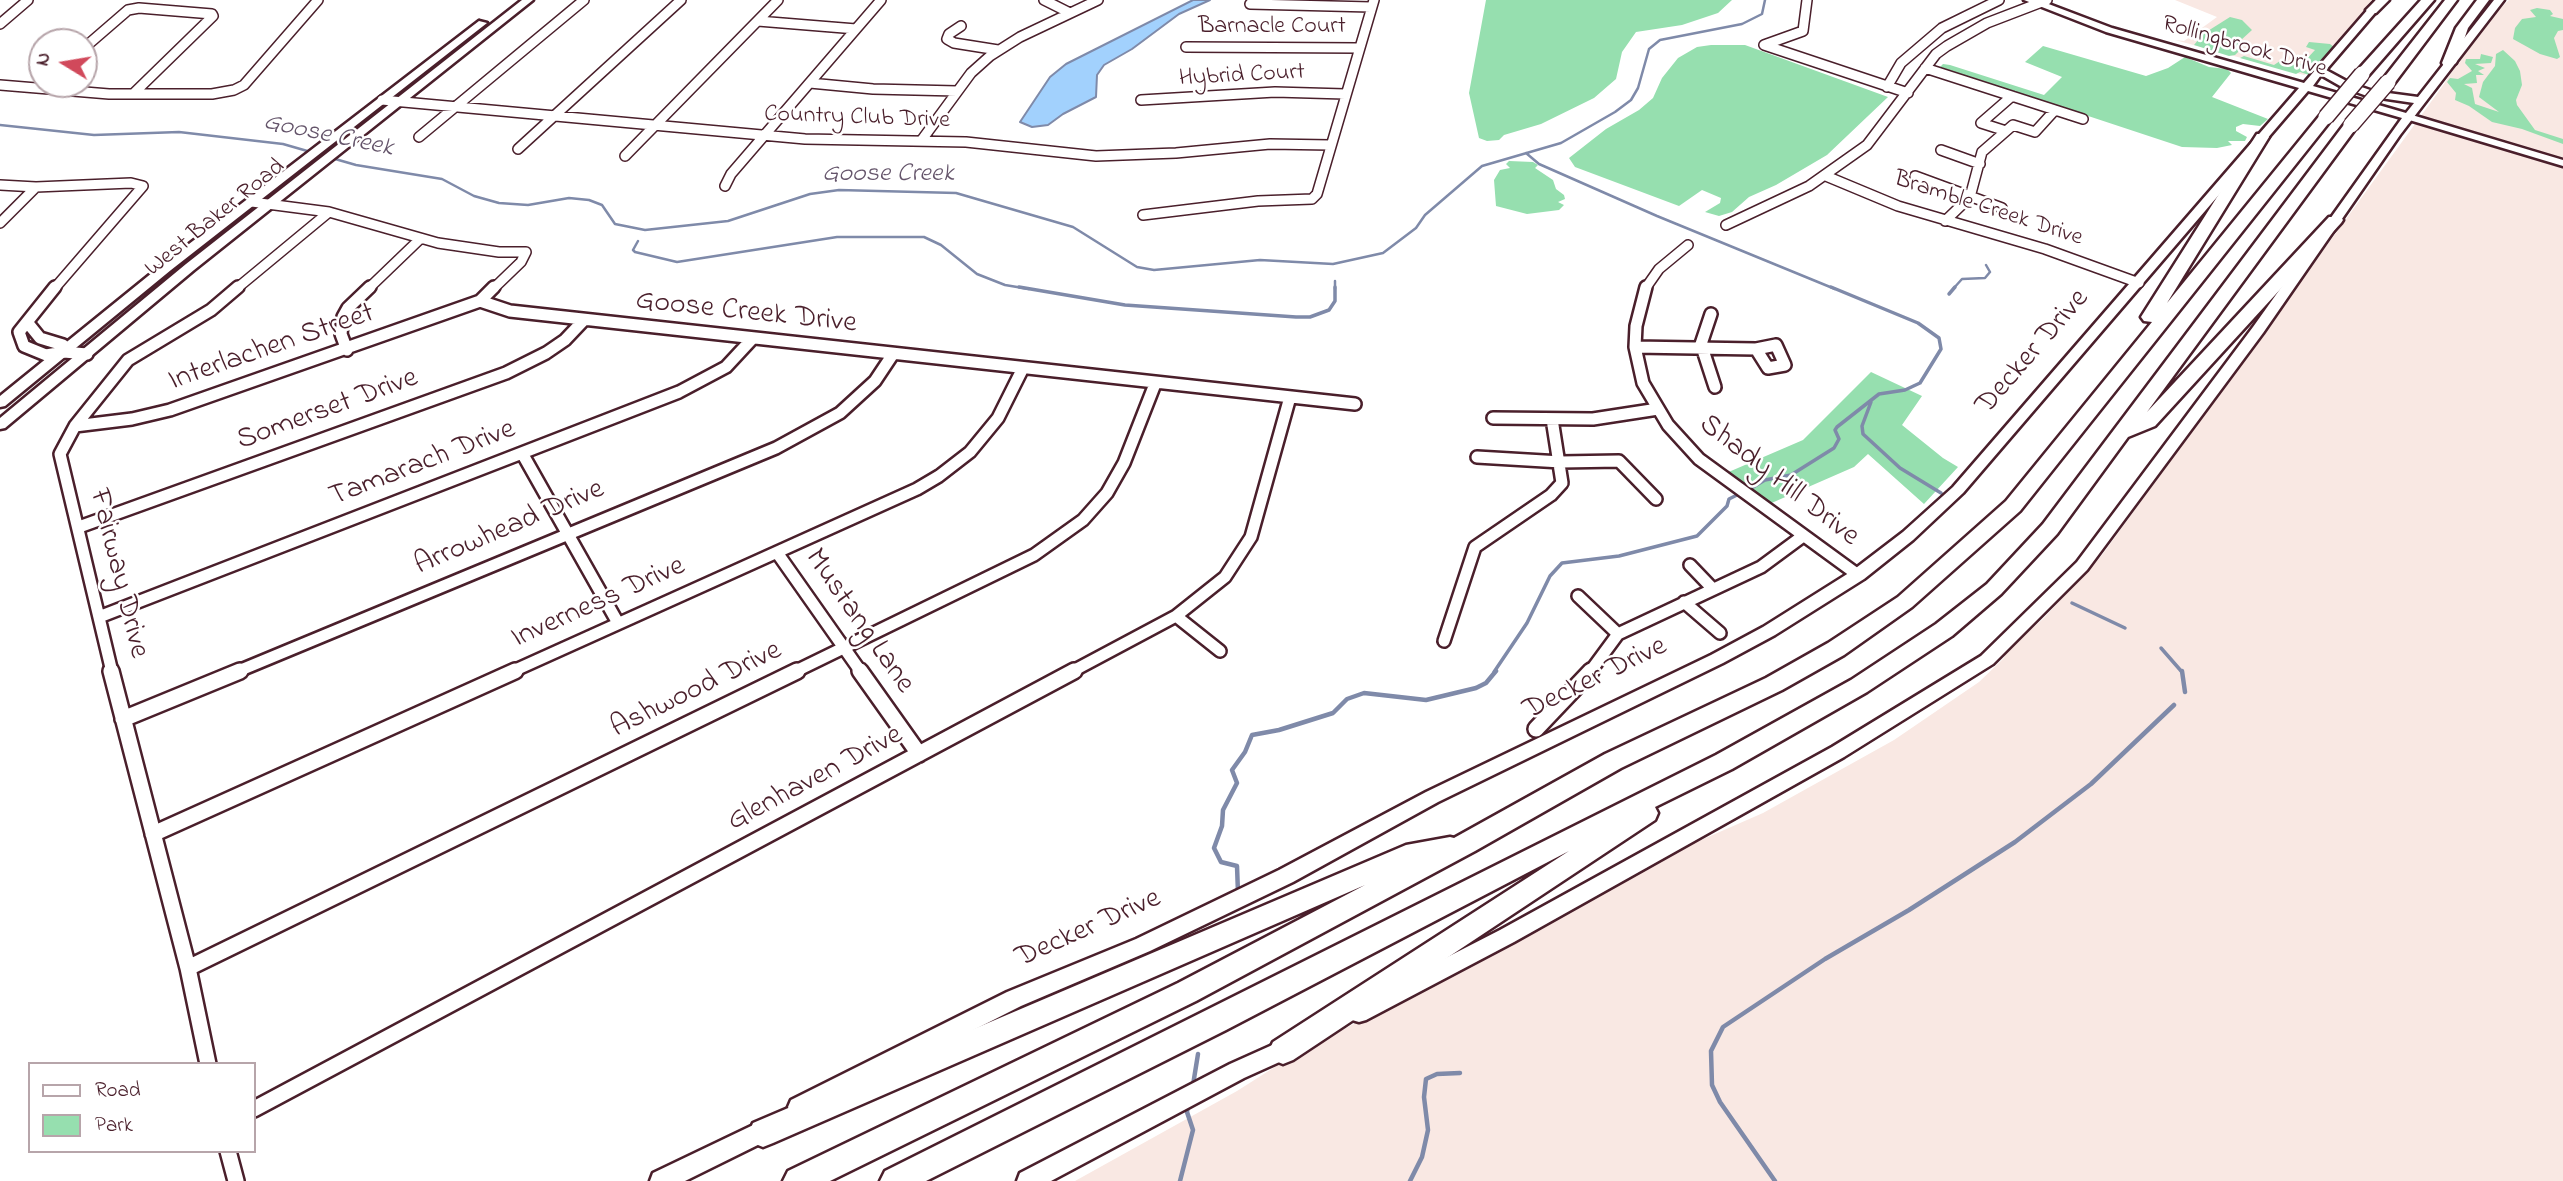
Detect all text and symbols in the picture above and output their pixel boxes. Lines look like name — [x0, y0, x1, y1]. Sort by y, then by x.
street label: Rollingbrook Drive — [2158, 11, 2330, 85]
street label: Barnacle Court — [1198, 14, 1346, 42]
north arrow — [28, 28, 98, 98]
text: N — [29, 50, 58, 68]
street label: Hybrid Court — [1178, 59, 1306, 95]
street label: Country Club Drive — [764, 101, 950, 137]
water label: Goose Creek — [260, 108, 396, 166]
street label: West Baker Road — [140, 154, 292, 284]
water label: Goose Creek — [822, 160, 954, 192]
street label: Bramble Creek Drive — [1890, 166, 2086, 254]
street label: Decker Drive — [1970, 283, 2098, 423]
street label: Goose Creek Drive — [634, 284, 858, 344]
street label: Interlachen Street — [165, 297, 379, 401]
street label: Somerset Drive — [233, 362, 423, 460]
street label: Shady Hill Drive — [1691, 408, 1865, 556]
street label: Tamarach Drive — [325, 413, 521, 517]
street label: Arrowhead Drive — [410, 473, 610, 585]
street label: Fairway Drive — [79, 486, 155, 662]
street label: Mustang Lane — [795, 543, 921, 701]
street label: Inverness Drive — [507, 550, 691, 658]
street label: Decker Drive — [1519, 630, 1673, 730]
street label: Ashwood Drive — [606, 634, 788, 748]
street label: Glenhaven Drive — [722, 719, 910, 841]
street label: Decker Drive — [1011, 882, 1167, 978]
legend — [28, 1062, 256, 1153]
text: Road — [95, 1076, 141, 1106]
text: Park — [95, 1111, 133, 1141]

